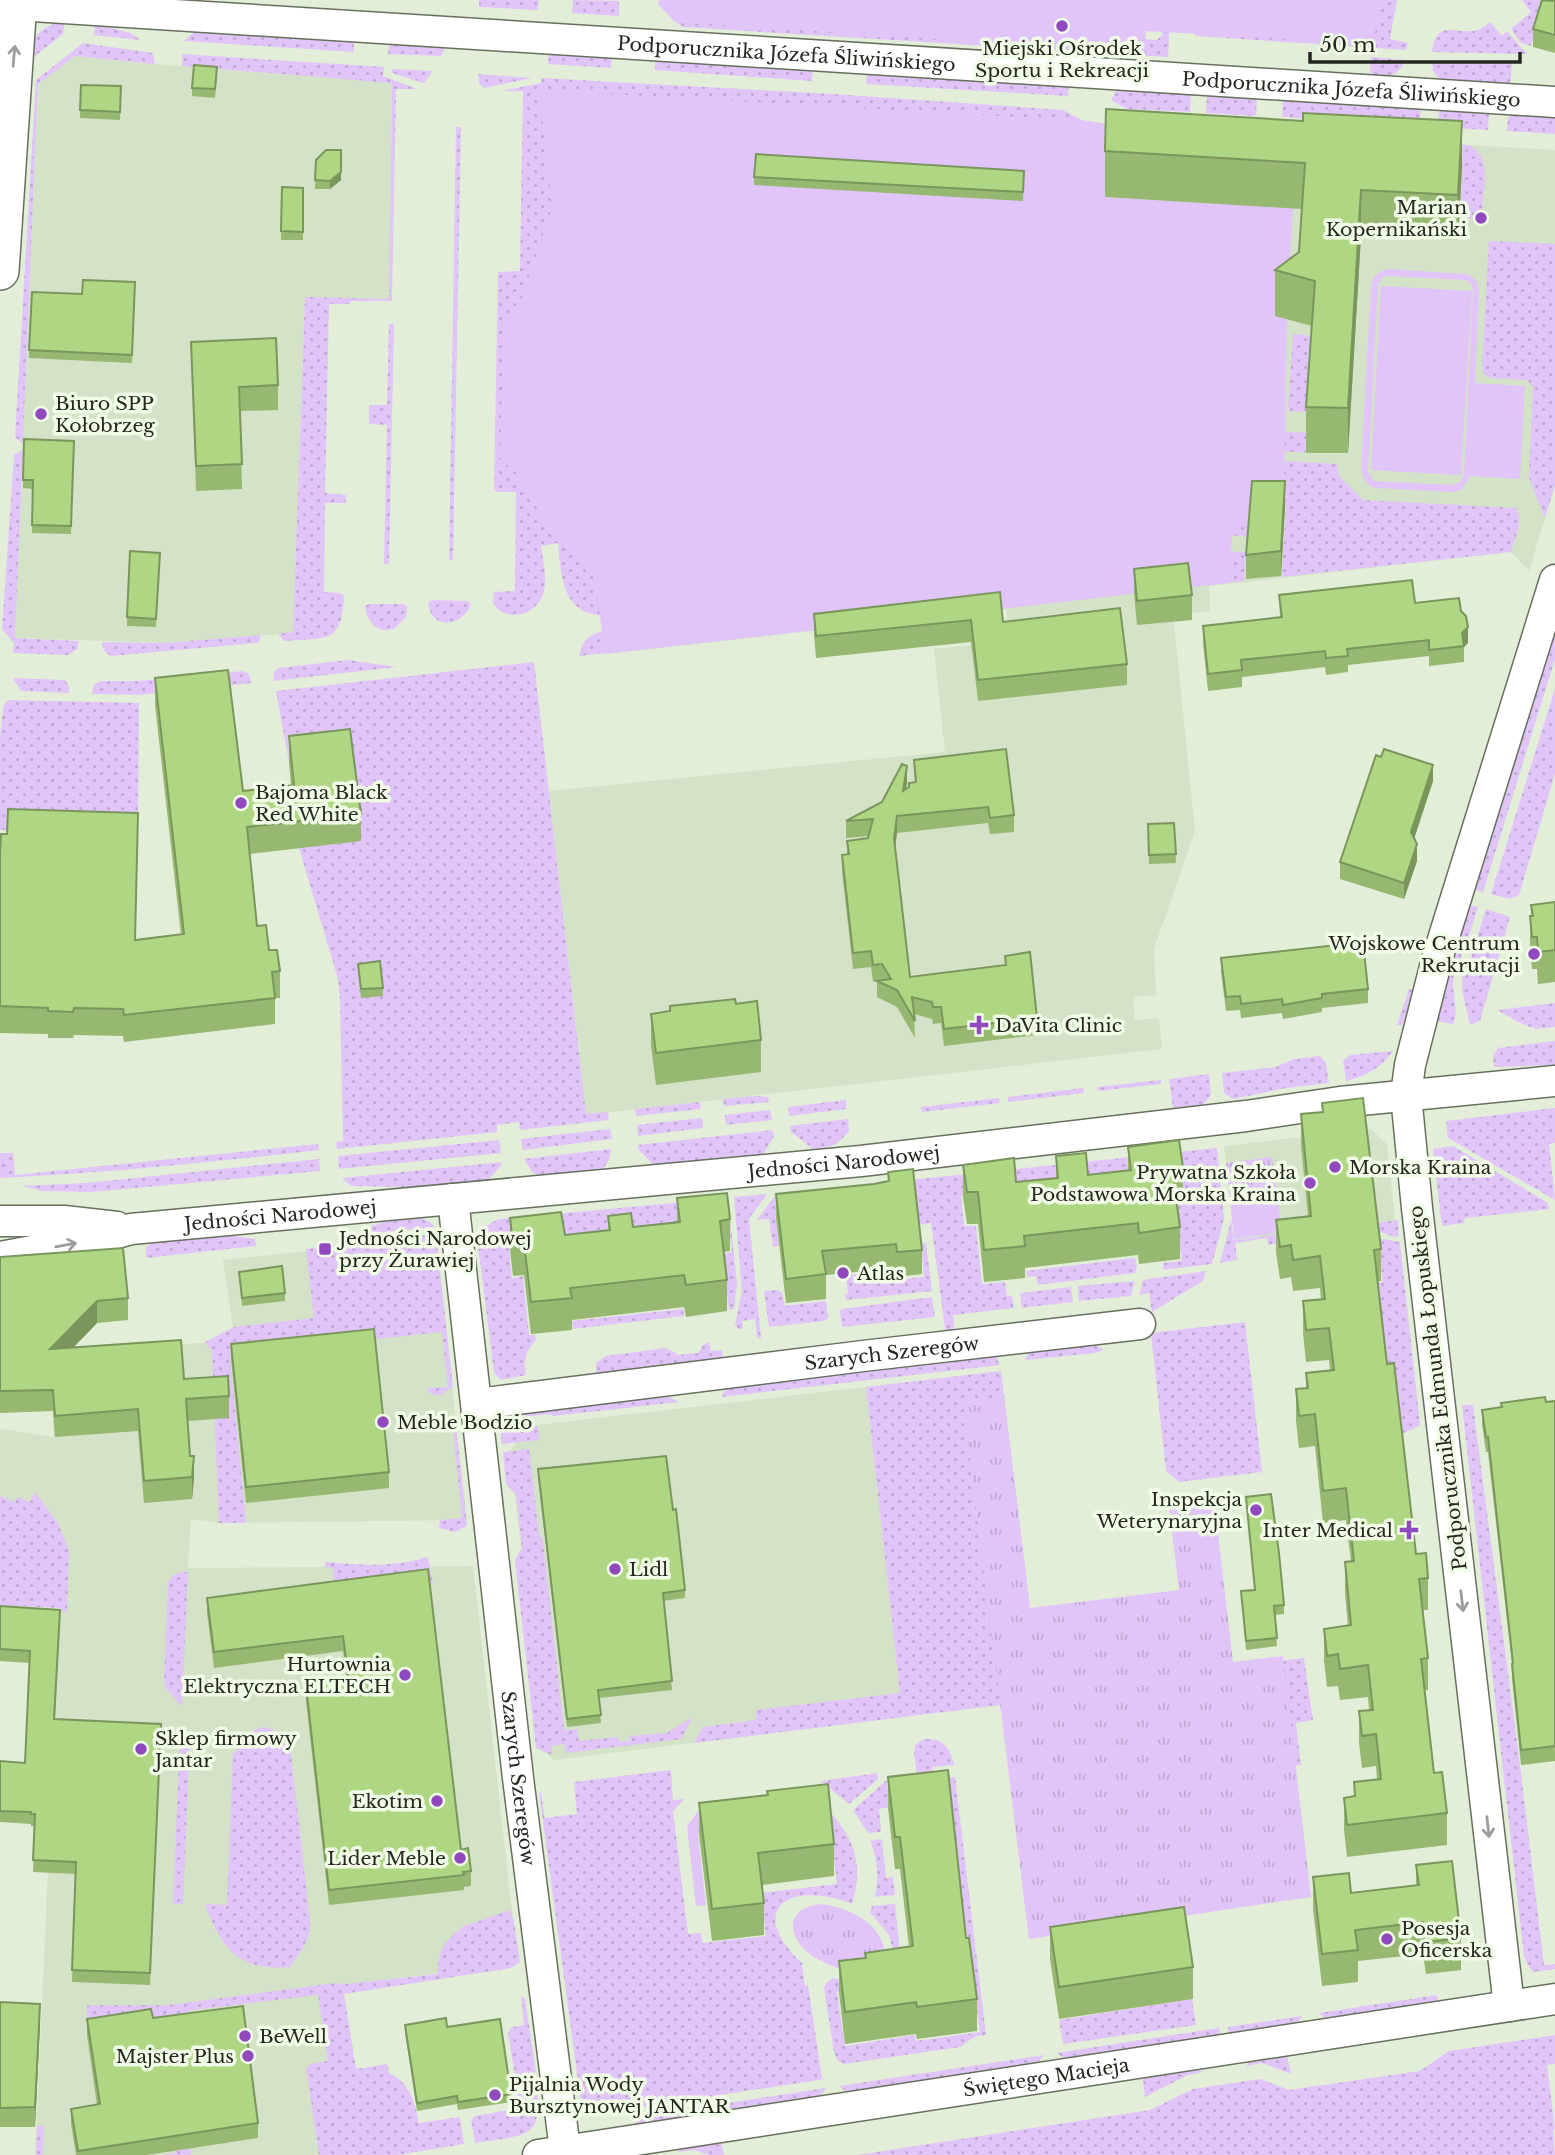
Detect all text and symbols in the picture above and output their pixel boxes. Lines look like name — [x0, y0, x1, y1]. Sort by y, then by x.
marker: Miejski Ośrodek Sportu i Rekreacji — [1054, 18, 1070, 34]
scale bar — [1310, 21, 1520, 65]
street label: Podporucznika Józefa Śliwińskiego — [616, 31, 956, 76]
text: 50 m — [1320, 32, 1376, 58]
place label: Miejski Ośrodek Sportu i Rekreacji — [975, 37, 1150, 82]
one-way arrow — [8, 45, 21, 68]
street label: Podporucznika Józefa Śliwińskiego — [1181, 67, 1521, 111]
place label: Marian Kopernikański — [1326, 196, 1468, 241]
marker: Marian Kopernikański — [1473, 210, 1489, 226]
place label: Biuro SPP Kołobrzeg — [55, 392, 155, 437]
marker: Biuro SPP Kołobrzeg — [33, 406, 49, 422]
place label: Bajoma Black Red White — [255, 781, 388, 826]
marker: Bajoma Black Red White — [233, 795, 249, 811]
place label: Wojskowe Centrum Rekrutacji — [1327, 932, 1521, 977]
marker: Wojskowe Centrum Rekrutacji — [1526, 946, 1542, 962]
place label: DaVita Clinic — [995, 1014, 1122, 1037]
marker: DaVita Clinic — [969, 1015, 989, 1035]
street label: Jedności Narodowej — [744, 1140, 941, 1183]
place label: Morska Kraina — [1349, 1156, 1492, 1179]
marker: Morska Kraina — [1327, 1159, 1343, 1175]
place label: Prywatna Szkoła Podstawowa Morska Kraina — [1030, 1161, 1296, 1206]
marker: Prywatna Szkoła Podstawowa Morska Kraina — [1302, 1175, 1318, 1191]
street label: Jedności Narodowej — [180, 1195, 377, 1236]
street label: Podporucznika Edmunda Łopuskiego — [1404, 1204, 1472, 1572]
place label: Jedności Narodowej przy Żurawiej — [336, 1227, 532, 1272]
one-way arrow — [54, 1238, 77, 1251]
marker: Jedności Narodowej przy Żurawiej — [317, 1241, 333, 1257]
place label: Atlas — [856, 1262, 904, 1285]
marker: Atlas — [835, 1265, 851, 1281]
street label: Szarych Szeregów — [803, 1331, 980, 1375]
place label: Meble Bodzio — [397, 1411, 532, 1434]
marker: Meble Bodzio — [375, 1414, 391, 1430]
place label: Inspekcja Weterynaryjna — [1096, 1488, 1242, 1533]
marker: Inspekcja Weterynaryjna — [1248, 1502, 1264, 1518]
place label: Inter Medical — [1263, 1519, 1393, 1542]
marker: Inter Medical — [1399, 1520, 1419, 1540]
place label: Lidl — [629, 1558, 668, 1581]
marker: Lidl — [607, 1561, 623, 1577]
one-way arrow — [1456, 1589, 1469, 1612]
place label: Hurtownia Elektryczna ELTECH — [183, 1653, 391, 1698]
marker: Hurtownia Elektryczna ELTECH — [397, 1667, 413, 1683]
street label: Szarych Szeregów — [497, 1690, 540, 1867]
place label: Sklep firmowy Jantar — [152, 1727, 297, 1772]
marker: Sklep firmowy Jantar — [133, 1741, 149, 1757]
place label: Ekotim — [352, 1790, 423, 1813]
marker: Ekotim — [429, 1793, 445, 1809]
one-way arrow — [1481, 1815, 1494, 1838]
place label: Lider Meble — [327, 1847, 446, 1870]
marker: Lider Meble — [452, 1850, 468, 1866]
place label: Posesja Oficerska — [1401, 1917, 1493, 1962]
marker: Posesja Oficerska — [1379, 1931, 1395, 1947]
place label: BeWell — [259, 2025, 327, 2048]
marker: BeWell — [237, 2028, 253, 2044]
place label: Majster Plus — [116, 2045, 234, 2068]
marker: Majster Plus — [240, 2048, 256, 2064]
street label: Świętego Macieja — [961, 2053, 1131, 2101]
place label: Pijalnia Wody Bursztynowej JANTAR — [509, 2073, 731, 2118]
marker: Pijalnia Wody Bursztynowej JANTAR — [487, 2087, 503, 2103]

